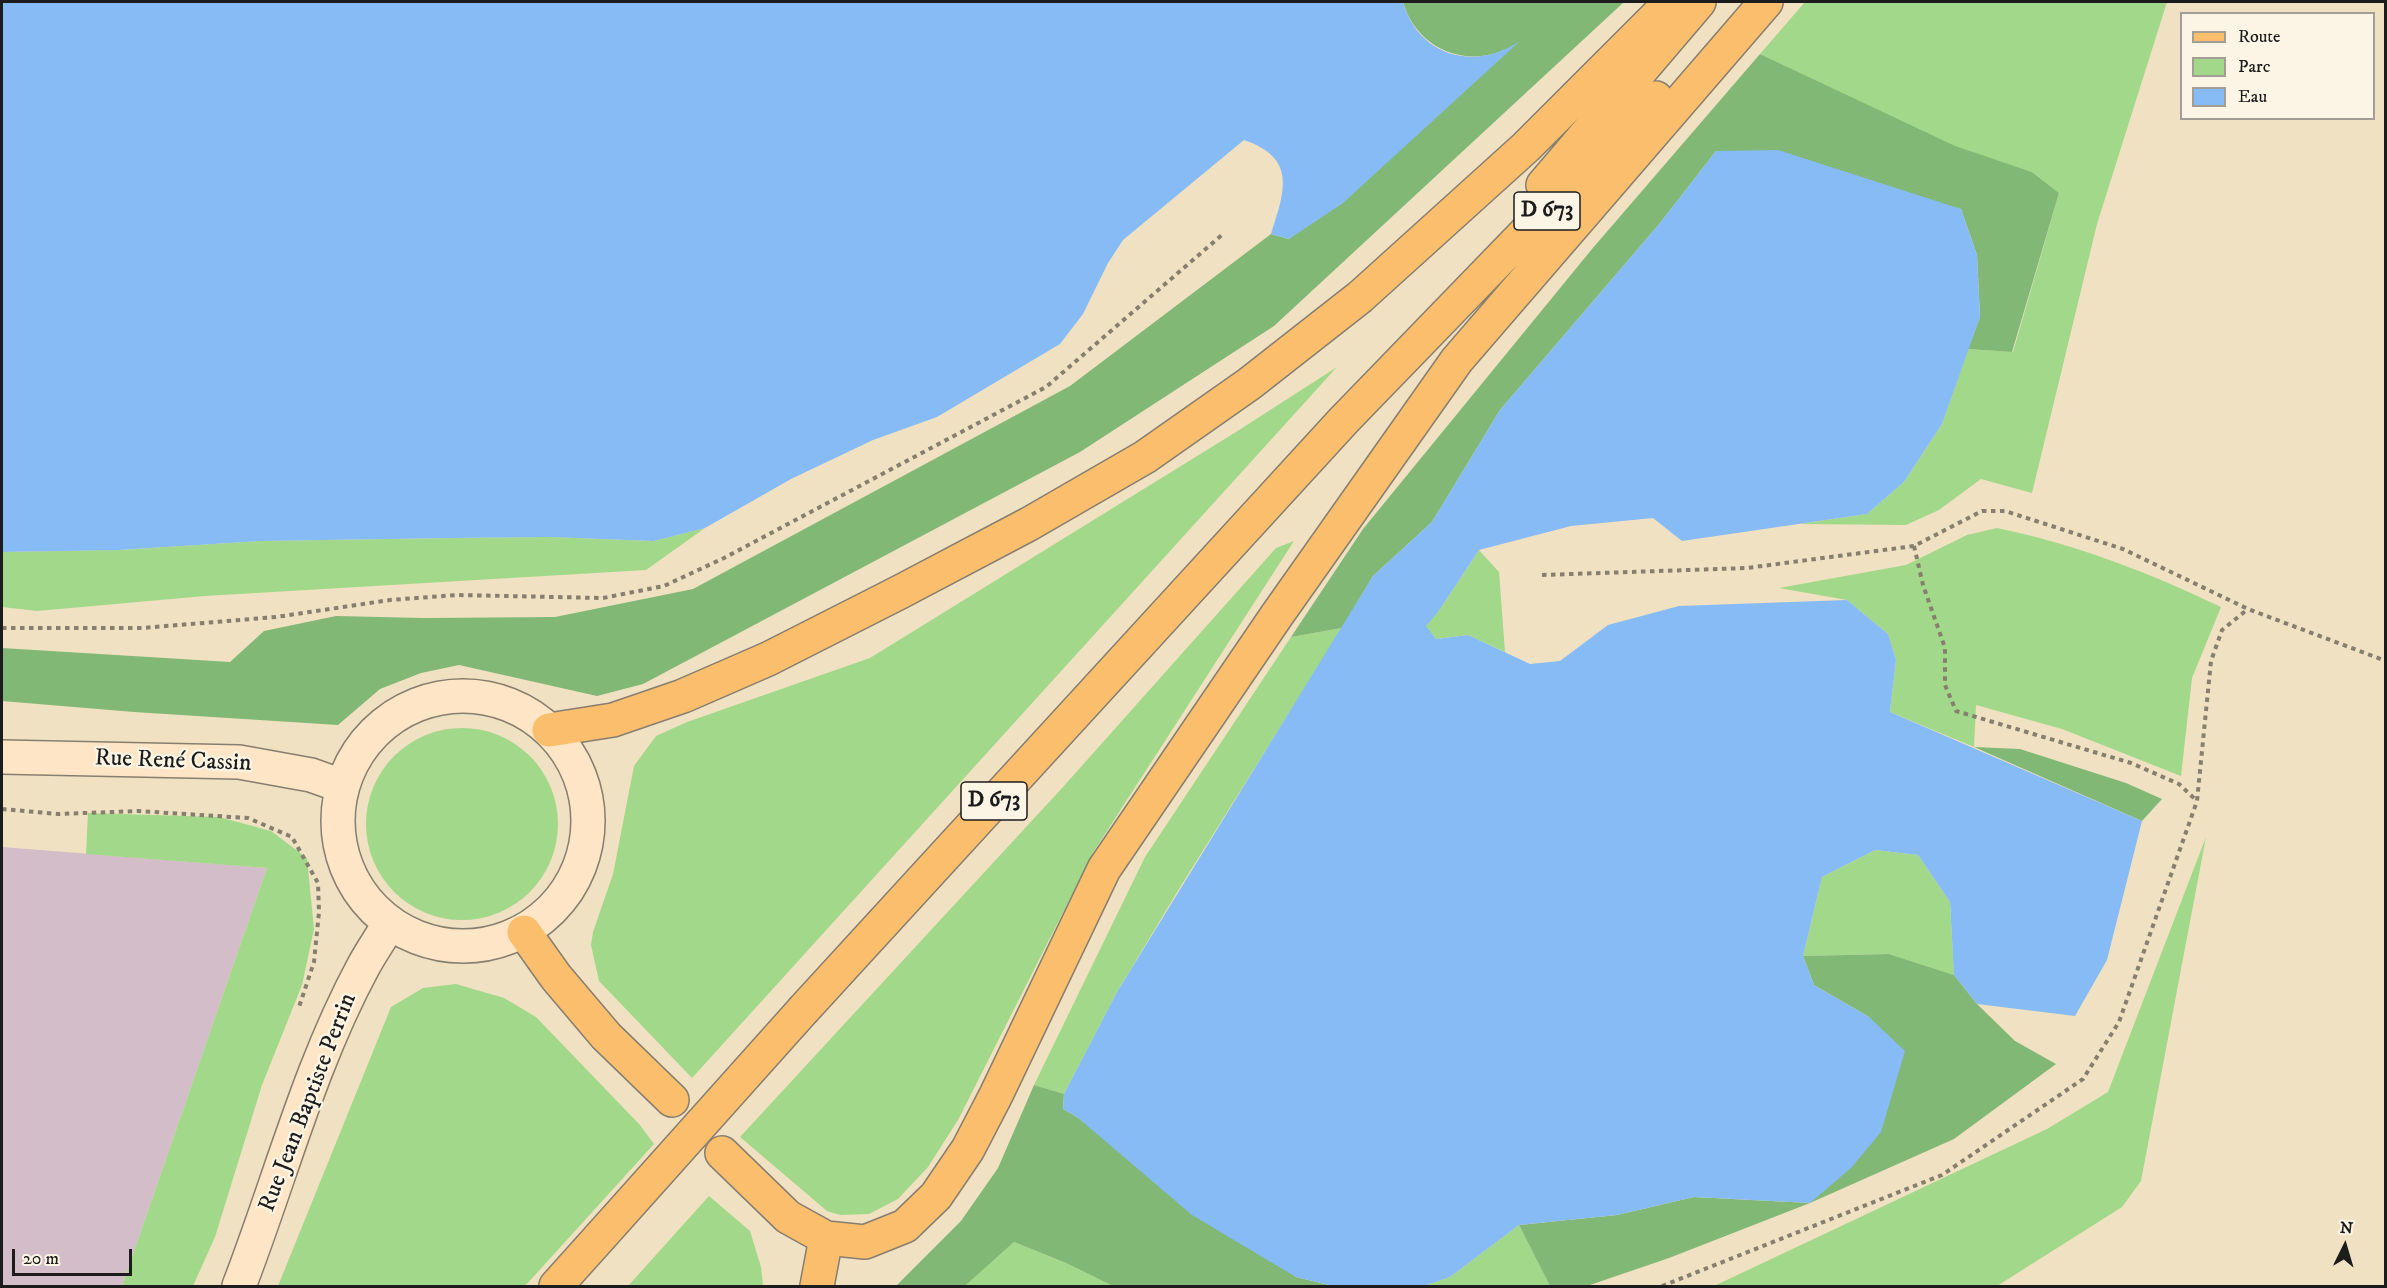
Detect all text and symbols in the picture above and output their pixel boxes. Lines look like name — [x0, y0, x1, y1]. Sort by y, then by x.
legend — [2180, 12, 2375, 120]
text: Route — [2238, 26, 2281, 48]
text: Parc — [2238, 56, 2270, 78]
text: Eau — [2238, 86, 2267, 108]
road number: D 673 — [1514, 192, 1580, 230]
street label: Rue René Cassin — [94, 745, 252, 779]
road number: D 673 — [961, 782, 1027, 820]
street label: Rue Jean Baptiste Perrin — [254, 990, 364, 1216]
north arrow — [2315, 1216, 2375, 1276]
text: N — [2339, 1218, 2354, 1239]
scale bar — [15, 1237, 135, 1275]
text: 20 m — [23, 1248, 59, 1270]

